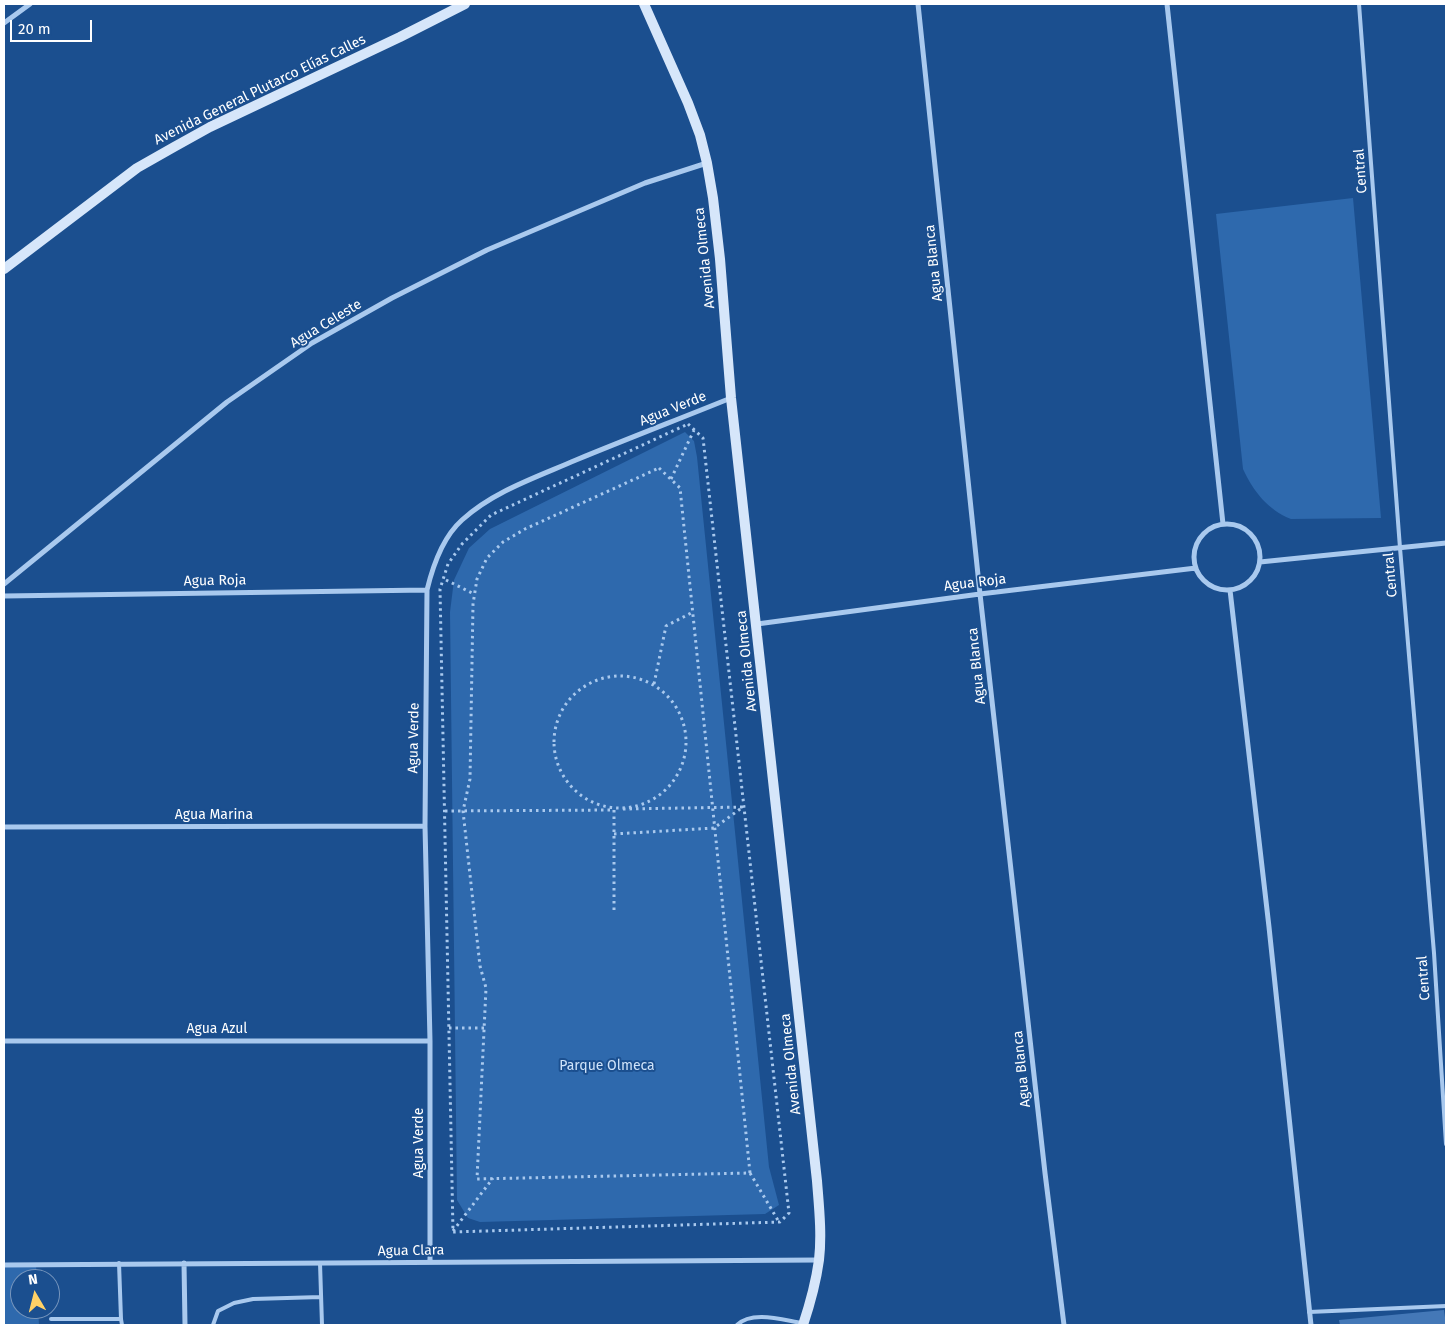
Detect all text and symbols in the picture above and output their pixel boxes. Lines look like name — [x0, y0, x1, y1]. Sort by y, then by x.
scale bar — [12, 10, 95, 42]
text: 20 m — [18, 20, 51, 38]
street label: Avenida General Plutarco Elías Calles — [151, 31, 369, 149]
street label: Central — [1351, 148, 1371, 194]
street label: Avenida Olmeca — [691, 206, 719, 310]
street label: Agua Blanca — [922, 224, 946, 302]
street label: Agua Celeste — [287, 296, 365, 352]
street label: Agua Verde — [637, 388, 709, 430]
street label: Central — [1381, 552, 1401, 598]
street label: Agua Roja — [943, 571, 1007, 595]
street label: Agua Roja — [184, 572, 246, 590]
street label: Avenida Olmeca — [733, 609, 761, 713]
street label: Agua Blanca — [965, 627, 989, 705]
street label: Agua Verde — [405, 703, 423, 773]
street label: Agua Marina — [175, 807, 253, 823]
street label: Central — [1414, 955, 1434, 1001]
street label: Avenida Olmeca — [777, 1012, 805, 1116]
street label: Agua Azul — [187, 1021, 247, 1037]
street label: Agua Blanca — [1010, 1030, 1034, 1108]
park label: Parque Olmeca — [559, 1058, 655, 1074]
street label: Agua Verde — [411, 1108, 427, 1178]
street label: Agua Clara — [378, 1242, 444, 1260]
north arrow — [10, 1269, 60, 1319]
text: N — [27, 1271, 39, 1289]

